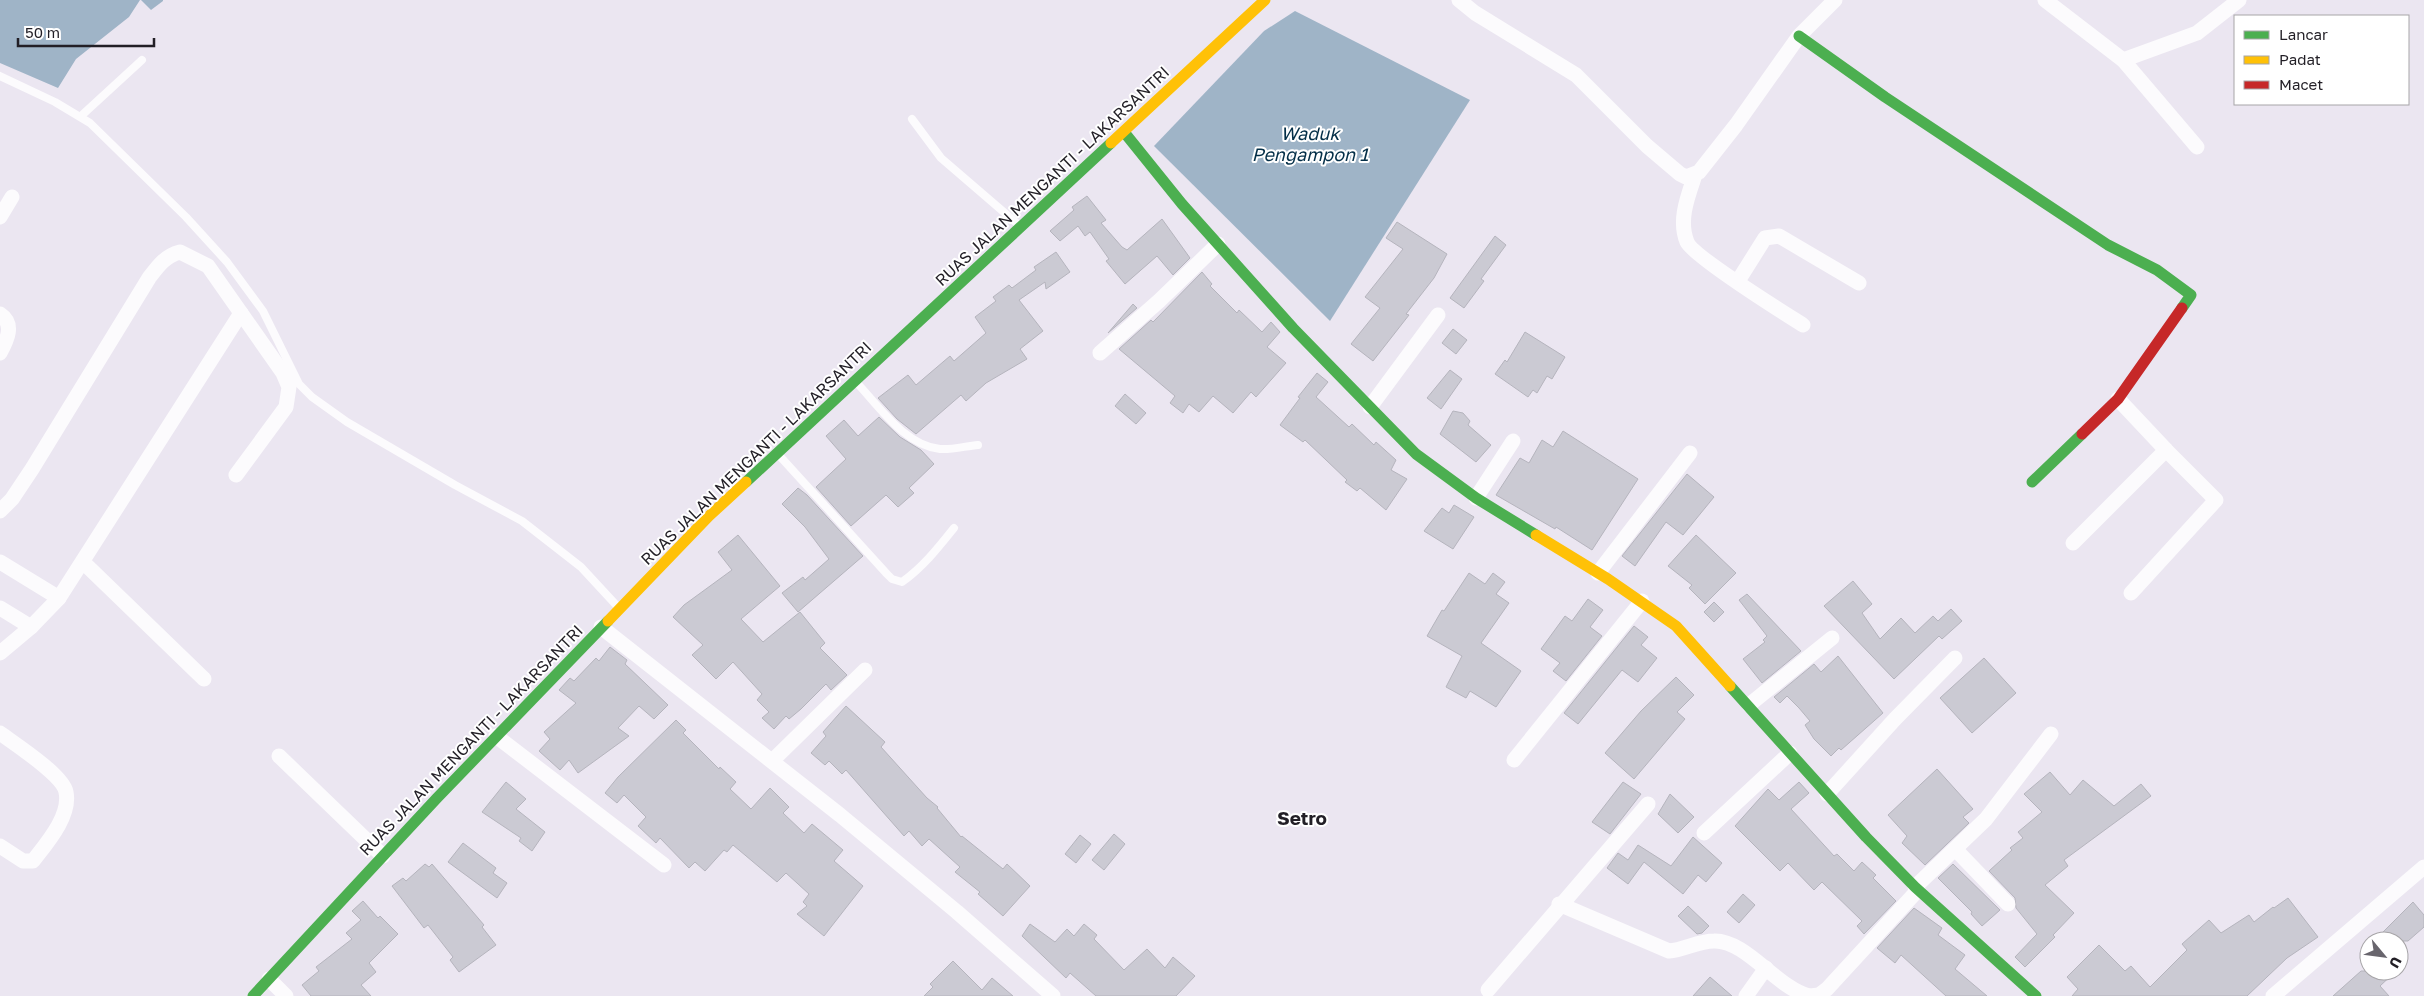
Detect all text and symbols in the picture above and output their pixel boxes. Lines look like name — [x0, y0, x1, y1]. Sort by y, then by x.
scale bar — [18, 15, 154, 47]
legend — [2234, 15, 2409, 105]
text: 50 m — [25, 23, 60, 41]
text: Lancar — [2279, 25, 2328, 43]
text: Padat — [2279, 50, 2321, 68]
street label: RUAS JALAN MENGANTI - LAKARSANTRI — [931, 62, 1173, 290]
text: Macet — [2279, 75, 2323, 93]
water label: Waduk Pengampon 1 — [1252, 122, 1368, 165]
street label: RUAS JALAN MENGANTI - LAKARSANTRI — [636, 337, 876, 569]
street label: RUAS JALAN MENGANTI - LAKARSANTRI — [355, 620, 587, 860]
district label: Setro — [1277, 806, 1327, 829]
north arrow — [2359, 931, 2409, 981]
text: U — [2386, 954, 2406, 971]

